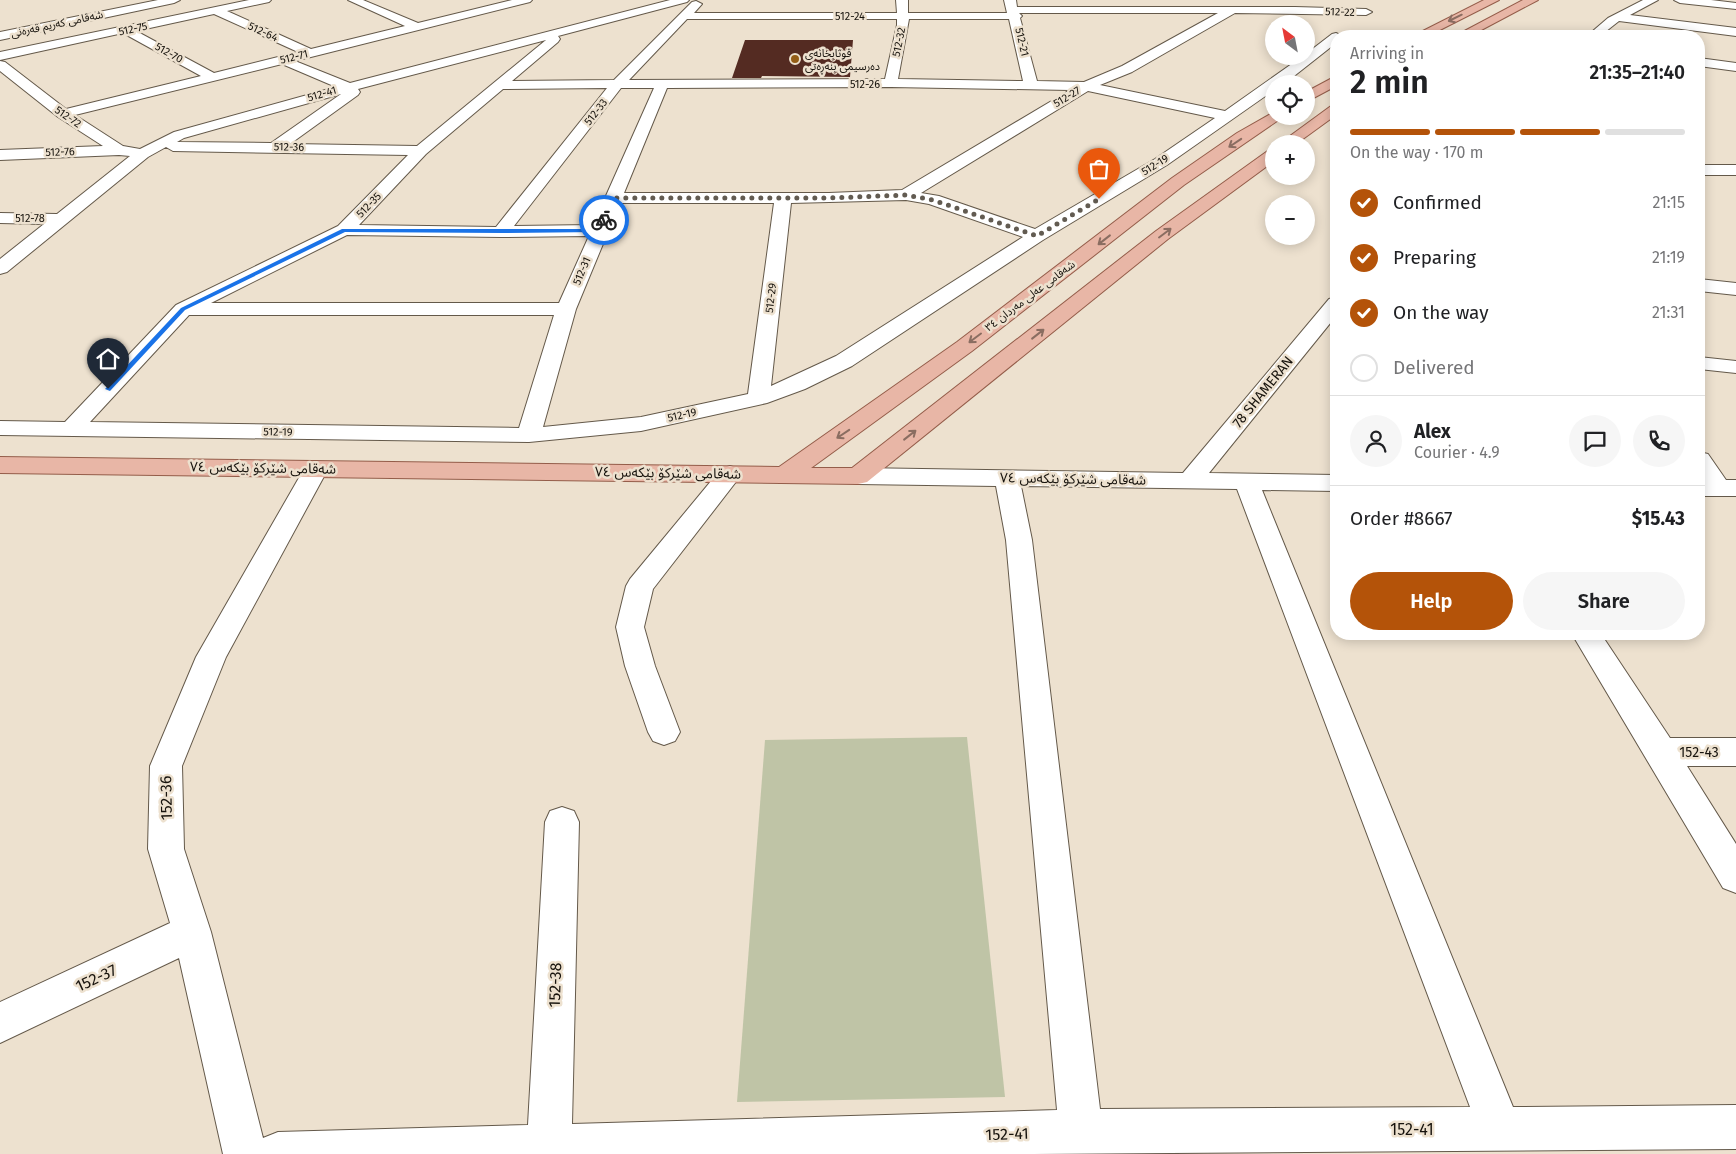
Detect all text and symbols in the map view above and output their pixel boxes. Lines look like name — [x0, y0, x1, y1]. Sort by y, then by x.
street label: 512-22 — [1325, 5, 1355, 19]
street label: شەقامی کەریم قەرەنی — [10, 8, 105, 42]
street label: 512-24 — [835, 10, 865, 23]
one-way arrow — [1448, 13, 1463, 23]
north arrow — [1265, 15, 1315, 65]
map controls — [1265, 15, 1315, 245]
street label: 512-64 — [246, 19, 280, 45]
street label: 512-75 — [117, 20, 149, 38]
street label: 512-32 — [890, 26, 908, 58]
street label: 512-21 — [1012, 26, 1032, 58]
street label: 512-70 — [153, 40, 185, 66]
text: Arriving in — [1350, 44, 1424, 63]
street label: 512-71 — [279, 47, 309, 67]
place label: قوتابخانەی دەرسیمی بنەڕەتی — [805, 47, 880, 75]
marker: قوتابخانەی دەرسیمی بنەڕەتی — [789, 53, 801, 65]
text: 21:35–21:40 — [1590, 61, 1685, 84]
text: 2 min — [1350, 63, 1429, 101]
button: locate — [1265, 75, 1315, 125]
street label: 512-26 — [850, 78, 880, 91]
street label: 512-41 — [306, 84, 338, 104]
street label: 512-27 — [1051, 84, 1083, 110]
street label: 512-33 — [582, 96, 610, 128]
street label: 512-72 — [52, 103, 84, 131]
button: + — [1265, 135, 1315, 185]
one-way arrow — [1228, 138, 1242, 148]
street label: 512-36 — [274, 140, 304, 154]
text: On the way · 170 m — [1350, 143, 1483, 162]
street label: 512-76 — [45, 145, 75, 159]
pin — [1078, 148, 1120, 199]
street label: 512-19 — [1139, 152, 1171, 178]
icon: bag — [1085, 155, 1113, 183]
street label: 512-35 — [354, 189, 384, 220]
icon: check — [1350, 189, 1378, 217]
text: Confirmed — [1393, 191, 1482, 214]
text: 21:15 — [1652, 193, 1685, 212]
courier — [579, 195, 629, 245]
button: − — [1265, 195, 1315, 245]
icon: bike — [590, 206, 618, 234]
street label: 512-78 — [15, 212, 45, 225]
one-way arrow — [1158, 227, 1171, 238]
one-way arrow — [1098, 234, 1111, 245]
icon: check — [1350, 244, 1378, 272]
text: Preparing — [1393, 246, 1476, 269]
text: 21:19 — [1652, 248, 1685, 267]
street label: 512-31 — [570, 255, 594, 287]
street label: شەقامی عەلی مەردان ٣٤ — [982, 258, 1078, 334]
street label: 512-29 — [763, 282, 779, 314]
icon: check — [1350, 299, 1378, 327]
text: On the way — [1393, 301, 1489, 324]
text: 21:31 — [1652, 303, 1685, 322]
one-way arrow — [1031, 328, 1044, 339]
one-way arrow — [969, 333, 982, 344]
pin — [87, 338, 129, 389]
icon: home — [94, 345, 122, 373]
street label: 78 SHAMERAN — [1229, 353, 1297, 431]
text: Delivered — [1393, 356, 1475, 379]
street label: 512-19 — [666, 405, 698, 425]
button: person — [1350, 415, 1402, 467]
button: chat — [1569, 415, 1621, 467]
button: phone — [1633, 415, 1685, 467]
text: Alex — [1414, 420, 1451, 443]
street label: 512-19 — [263, 425, 293, 439]
one-way arrow — [837, 429, 851, 439]
one-way arrow — [903, 429, 916, 440]
text: Courier · 4.9 — [1414, 443, 1500, 462]
street label: شەقامی شێرکۆ بێکەس ٧٤ — [190, 458, 336, 478]
street label: شەقامی شێرکۆ بێکەس ٧٤ — [595, 463, 741, 483]
street label: شەقامی شێرکۆ بێکەس ٧٤ — [1000, 469, 1146, 489]
text: Order #8667 — [1350, 507, 1453, 530]
text: $15.43 — [1632, 507, 1685, 530]
button: Help — [1350, 572, 1513, 630]
button: Share — [1523, 572, 1685, 630]
street label: 152-43 — [1679, 744, 1719, 761]
street label: 152-36 — [156, 775, 176, 821]
street label: 152-37 — [72, 960, 120, 996]
street label: 152-38 — [545, 962, 565, 1008]
street label: 152-41 — [1390, 1120, 1434, 1139]
street label: 152-41 — [985, 1124, 1029, 1144]

